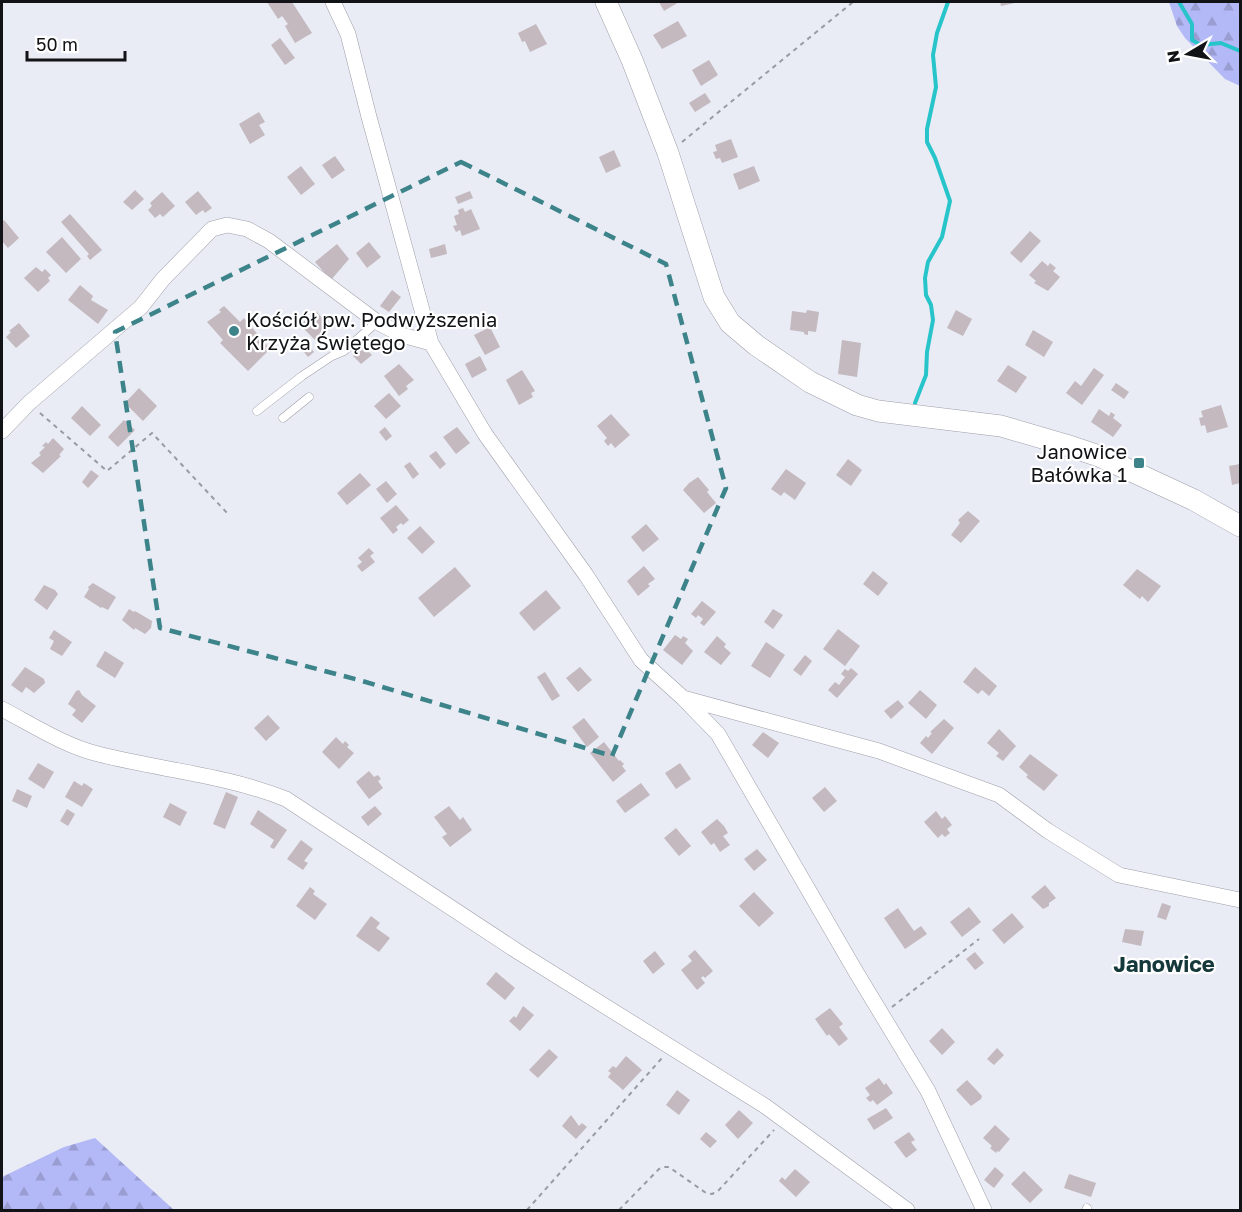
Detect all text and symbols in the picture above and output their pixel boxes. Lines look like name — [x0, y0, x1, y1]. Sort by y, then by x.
scale bar — [27, 24, 124, 62]
north arrow — [1158, 24, 1218, 84]
text: 50 m — [36, 33, 78, 55]
text: N — [1162, 49, 1184, 64]
place label: Kościół pw. Podwyższenia Krzyża Świętego — [246, 307, 497, 354]
marker: Kościół pw. Podwyższenia Krzyża Świętego — [227, 324, 241, 338]
place label: Janowice Bałówka 1 — [1031, 439, 1127, 486]
marker: Janowice Bałówka 1 — [1132, 456, 1146, 470]
district label: Janowice — [1113, 950, 1215, 977]

